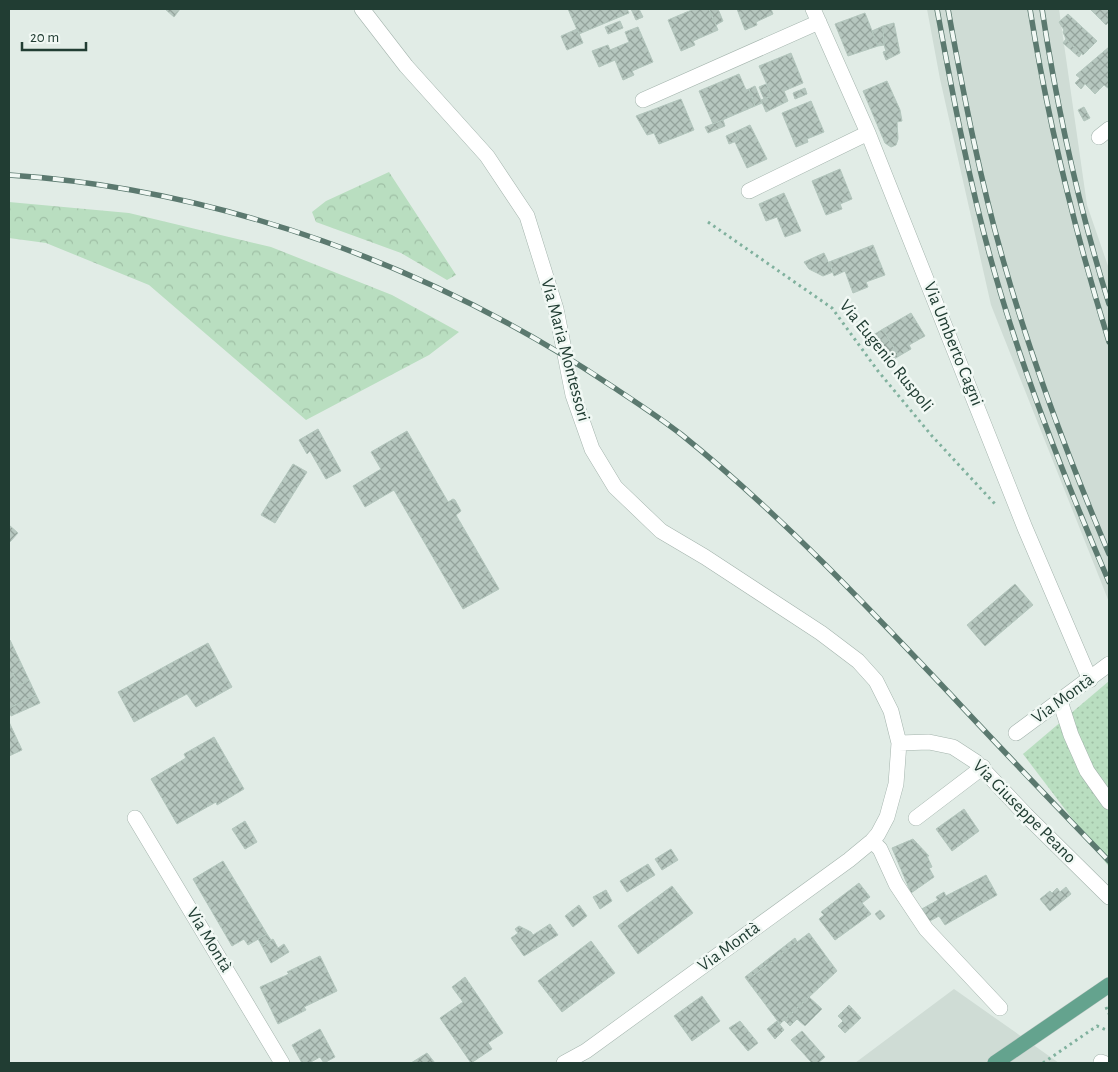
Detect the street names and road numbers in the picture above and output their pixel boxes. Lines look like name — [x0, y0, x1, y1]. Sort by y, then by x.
street label: Via Maria Montessori — [537, 277, 593, 423]
street label: Via Umberto Cagni — [920, 279, 986, 409]
street label: Via Eugenio Ruspoli — [836, 297, 936, 415]
street label: Via Montà — [1029, 671, 1097, 727]
street label: Via Giuseppe Peano — [969, 757, 1079, 867]
street label: Via Montà — [183, 905, 235, 975]
street label: Via Montà — [695, 919, 763, 975]

